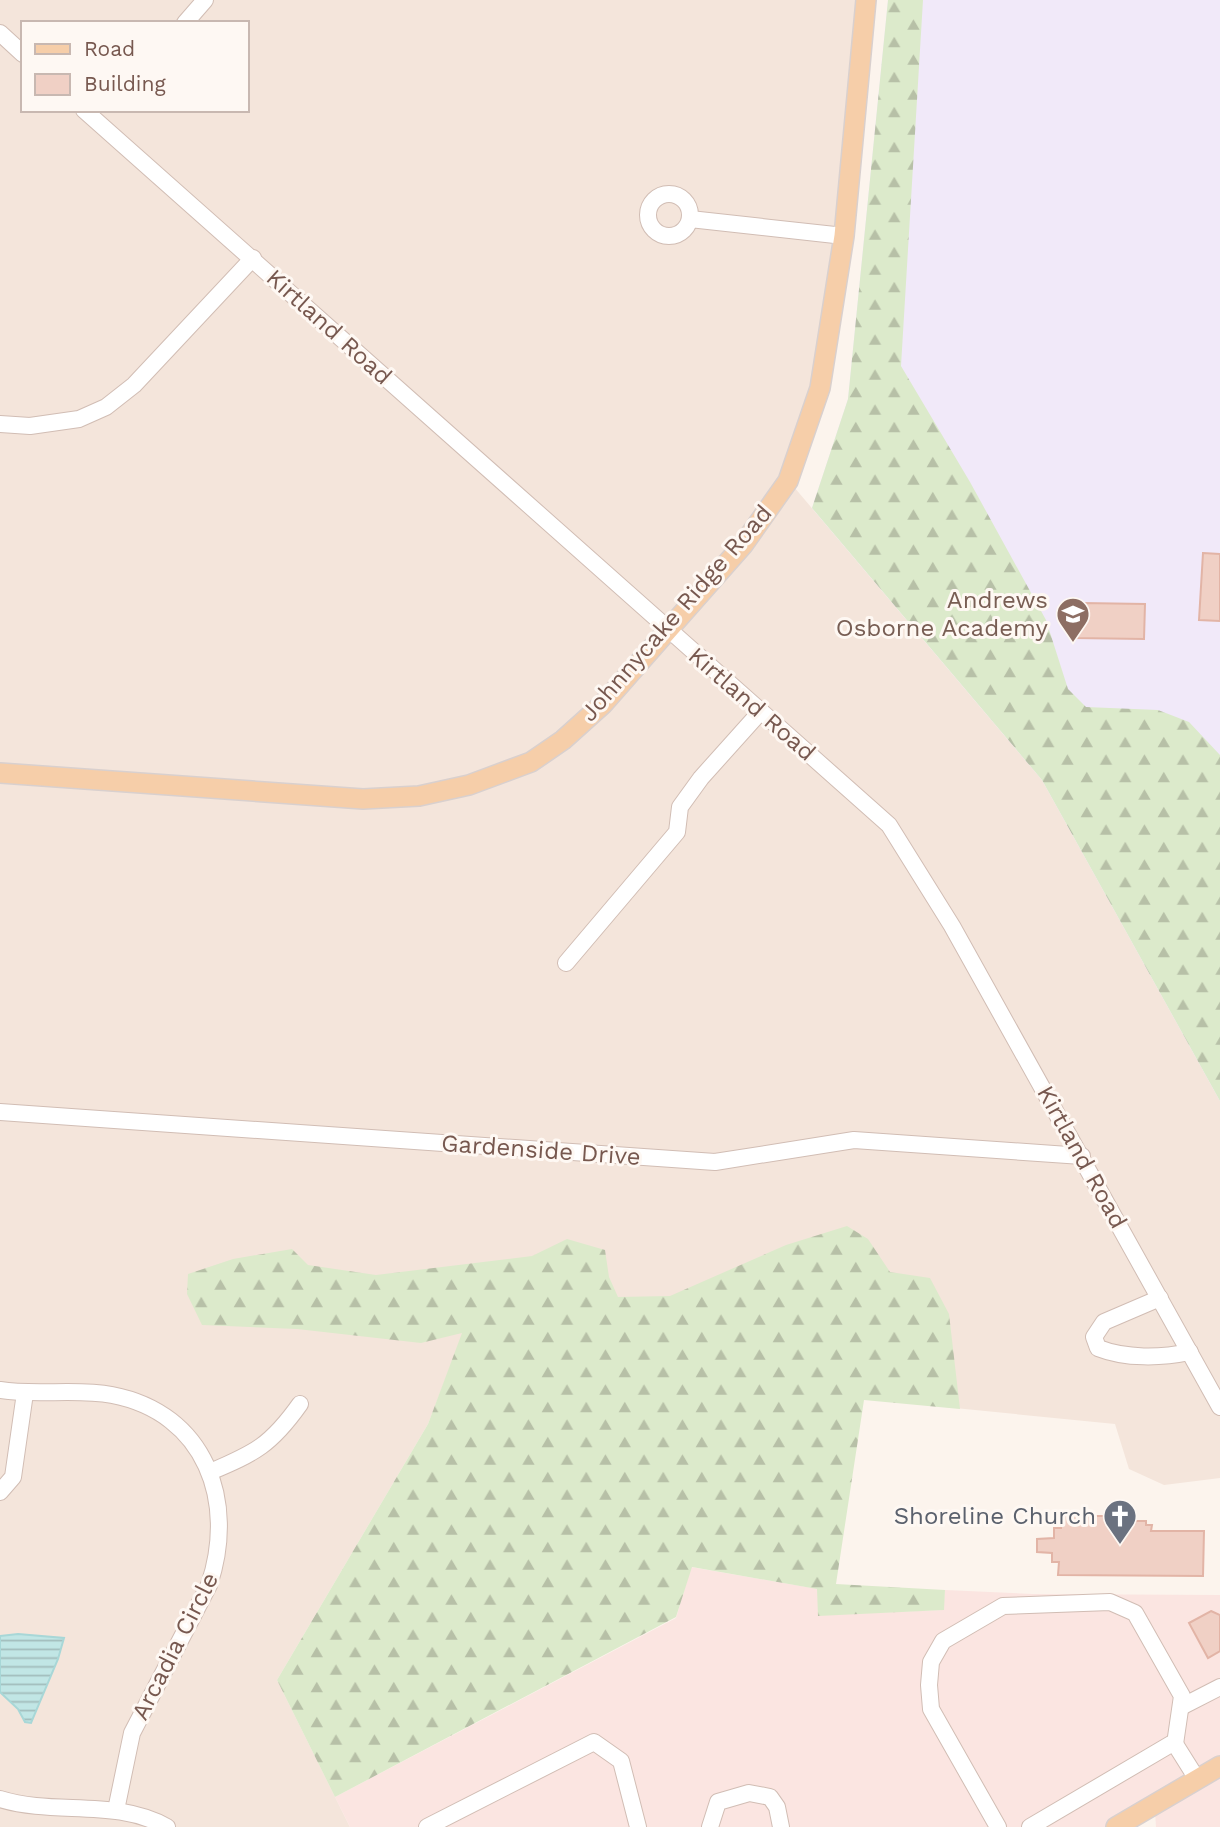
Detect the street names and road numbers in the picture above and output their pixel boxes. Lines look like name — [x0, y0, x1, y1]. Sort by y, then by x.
street label: Kirtland Road — [261, 263, 397, 391]
street label: Johnnycake Ridge Road — [574, 499, 778, 727]
street label: Kirtland Road — [683, 641, 821, 767]
street label: Kirtland Road — [1031, 1081, 1133, 1233]
street label: Gardenside Drive — [440, 1129, 642, 1171]
street label: Arcadia Circle — [126, 1568, 224, 1724]

